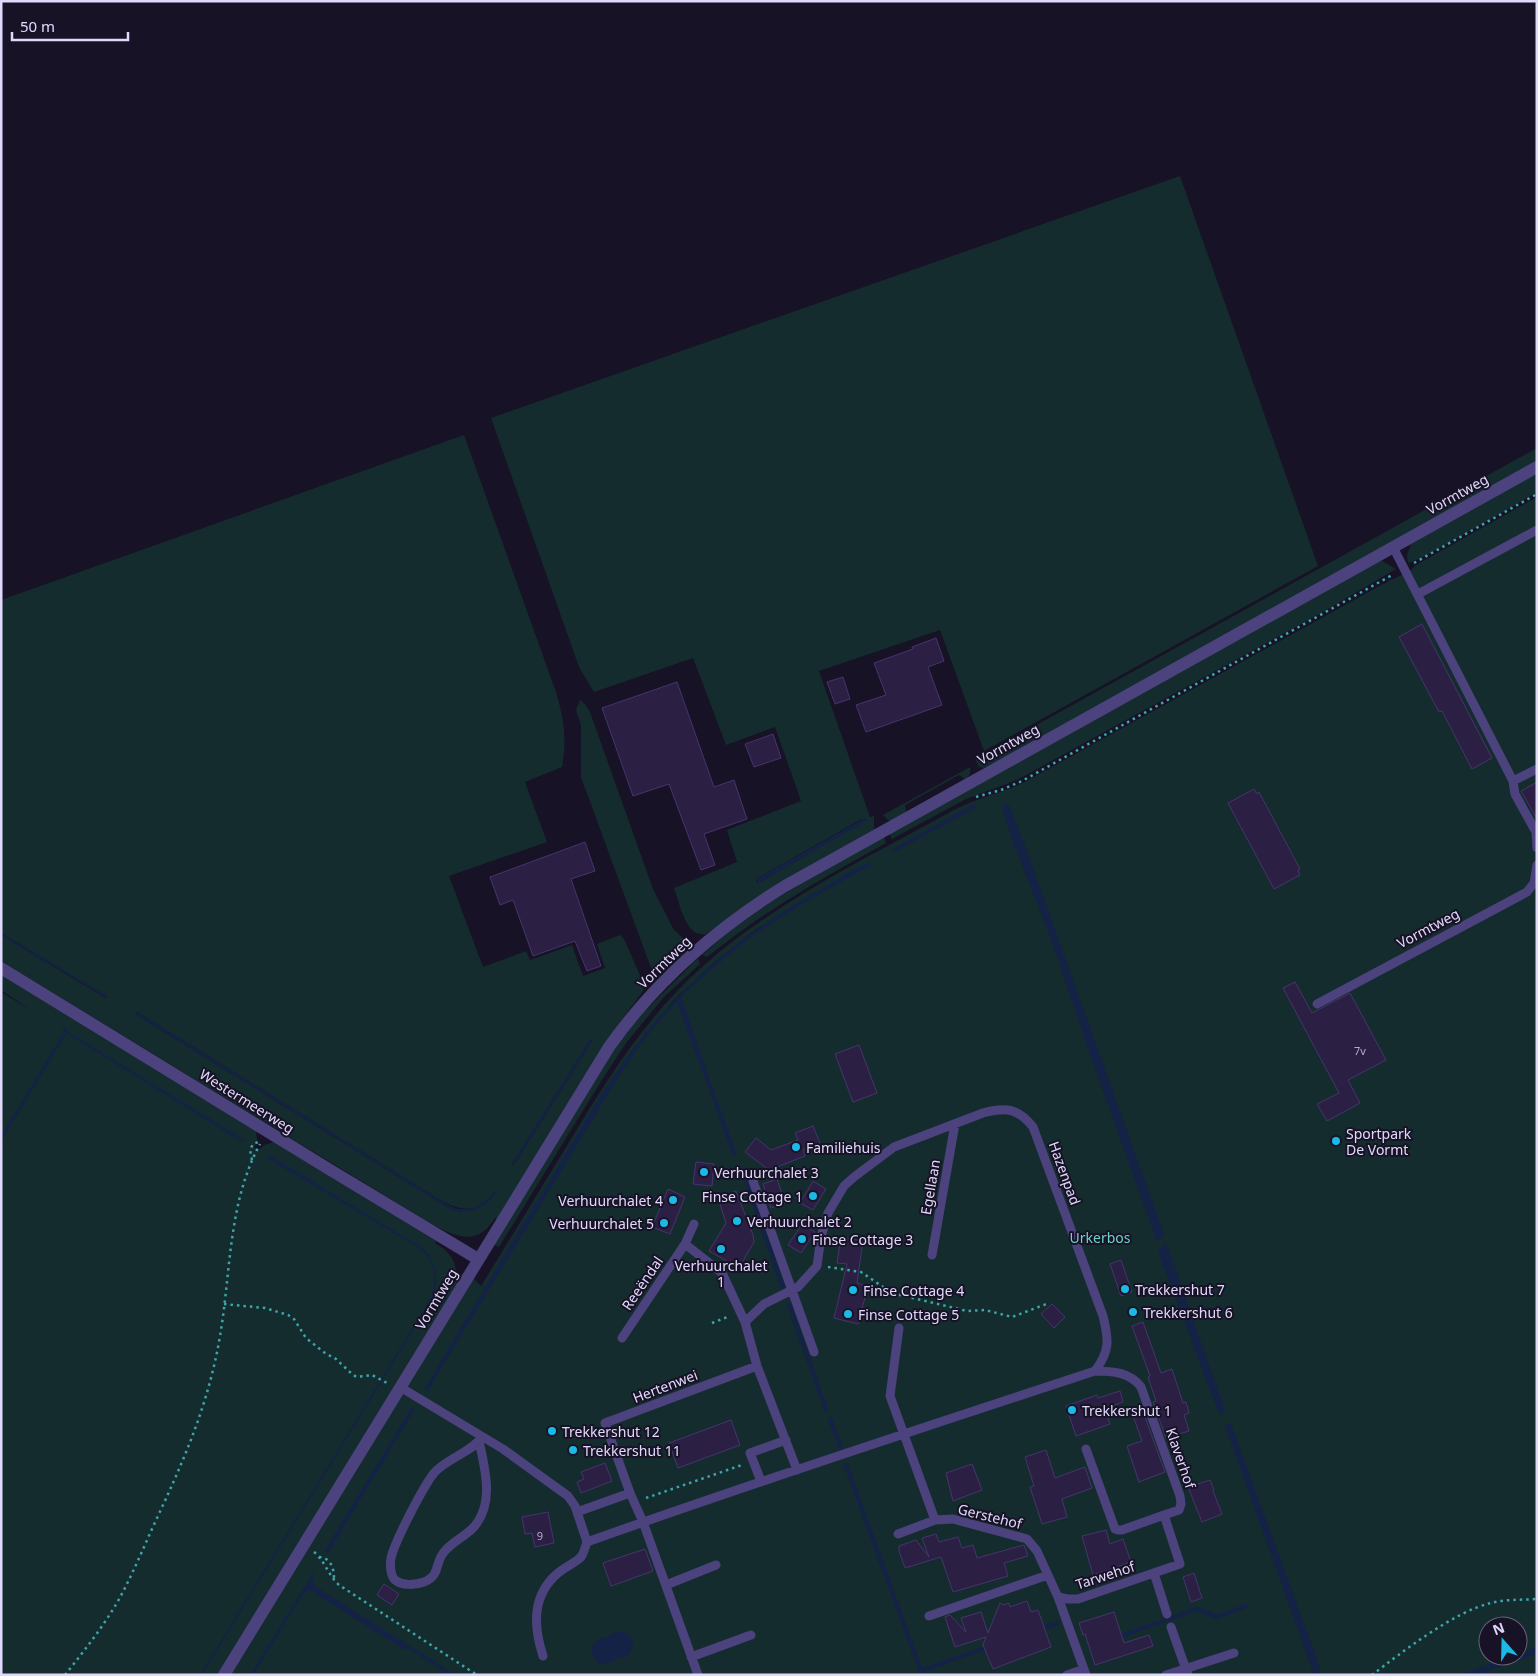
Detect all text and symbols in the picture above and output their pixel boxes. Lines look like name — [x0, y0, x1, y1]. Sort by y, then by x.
scale bar — [12, 10, 129, 42]
text: 50 m — [20, 16, 55, 36]
street label: Vormtweg — [1423, 469, 1491, 519]
street label: Vormtweg — [974, 719, 1042, 769]
street label: Vormtweg — [1394, 904, 1462, 952]
street label: Vormtweg — [633, 932, 695, 992]
house number: 7v — [1354, 1043, 1366, 1058]
street label: Westermeerweg — [196, 1064, 298, 1138]
place label: Sportpark De Vormt — [1346, 1124, 1412, 1159]
marker: Sportpark De Vormt — [1330, 1135, 1342, 1147]
place label: Familiehuis — [806, 1138, 881, 1157]
street label: Hazenpad — [1045, 1139, 1085, 1207]
marker: Familiehuis — [790, 1141, 802, 1153]
street label: Egellaan — [916, 1158, 944, 1216]
place label: Verhuurchalet 3 — [714, 1163, 819, 1182]
marker: Verhuurchalet 3 — [698, 1166, 710, 1178]
place label: Finse Cottage 1 — [702, 1187, 803, 1206]
marker: Finse Cottage 1 — [807, 1190, 819, 1202]
place label: Verhuurchalet 4 — [558, 1191, 663, 1210]
marker: Verhuurchalet 4 — [667, 1194, 679, 1206]
place label: Verhuurchalet 2 — [747, 1212, 852, 1231]
place label: Verhuurchalet 5 — [549, 1214, 654, 1233]
marker: Verhuurchalet 2 — [731, 1215, 743, 1227]
marker: Verhuurchalet 5 — [658, 1217, 670, 1229]
park label: Urkerbos — [1070, 1228, 1131, 1247]
place label: Finse Cottage 3 — [812, 1230, 913, 1249]
marker: Finse Cottage 3 — [796, 1233, 808, 1245]
marker: Verhuurchalet 1 — [715, 1243, 727, 1255]
street label: Reeëndal — [617, 1252, 667, 1314]
place label: Verhuurchalet 1 — [674, 1256, 768, 1291]
street label: Vormtweg — [410, 1265, 462, 1333]
place label: Trekkershut 7 — [1135, 1280, 1225, 1299]
place label: Finse Cottage 4 — [863, 1281, 964, 1300]
marker: Trekkershut 7 — [1119, 1283, 1131, 1295]
marker: Finse Cottage 4 — [847, 1284, 859, 1296]
place label: Trekkershut 6 — [1143, 1303, 1233, 1322]
place label: Finse Cottage 5 — [858, 1305, 959, 1324]
marker: Trekkershut 6 — [1127, 1306, 1139, 1318]
marker: Finse Cottage 5 — [842, 1308, 854, 1320]
street label: Hertenwei — [630, 1365, 700, 1407]
place label: Trekkershut 1 — [1082, 1401, 1172, 1420]
marker: Trekkershut 1 — [1066, 1404, 1078, 1416]
place label: Trekkershut 12 — [562, 1422, 660, 1441]
marker: Trekkershut 12 — [546, 1425, 558, 1437]
street label: Klaverhof — [1162, 1425, 1201, 1492]
place label: Trekkershut 11 — [583, 1441, 681, 1460]
marker: Trekkershut 11 — [567, 1444, 579, 1456]
street label: Gerstehof — [956, 1499, 1025, 1533]
house number: 9 — [537, 1528, 543, 1543]
street label: Tarwehof — [1073, 1556, 1138, 1593]
north arrow — [1478, 1616, 1528, 1666]
text: N — [1490, 1617, 1507, 1639]

